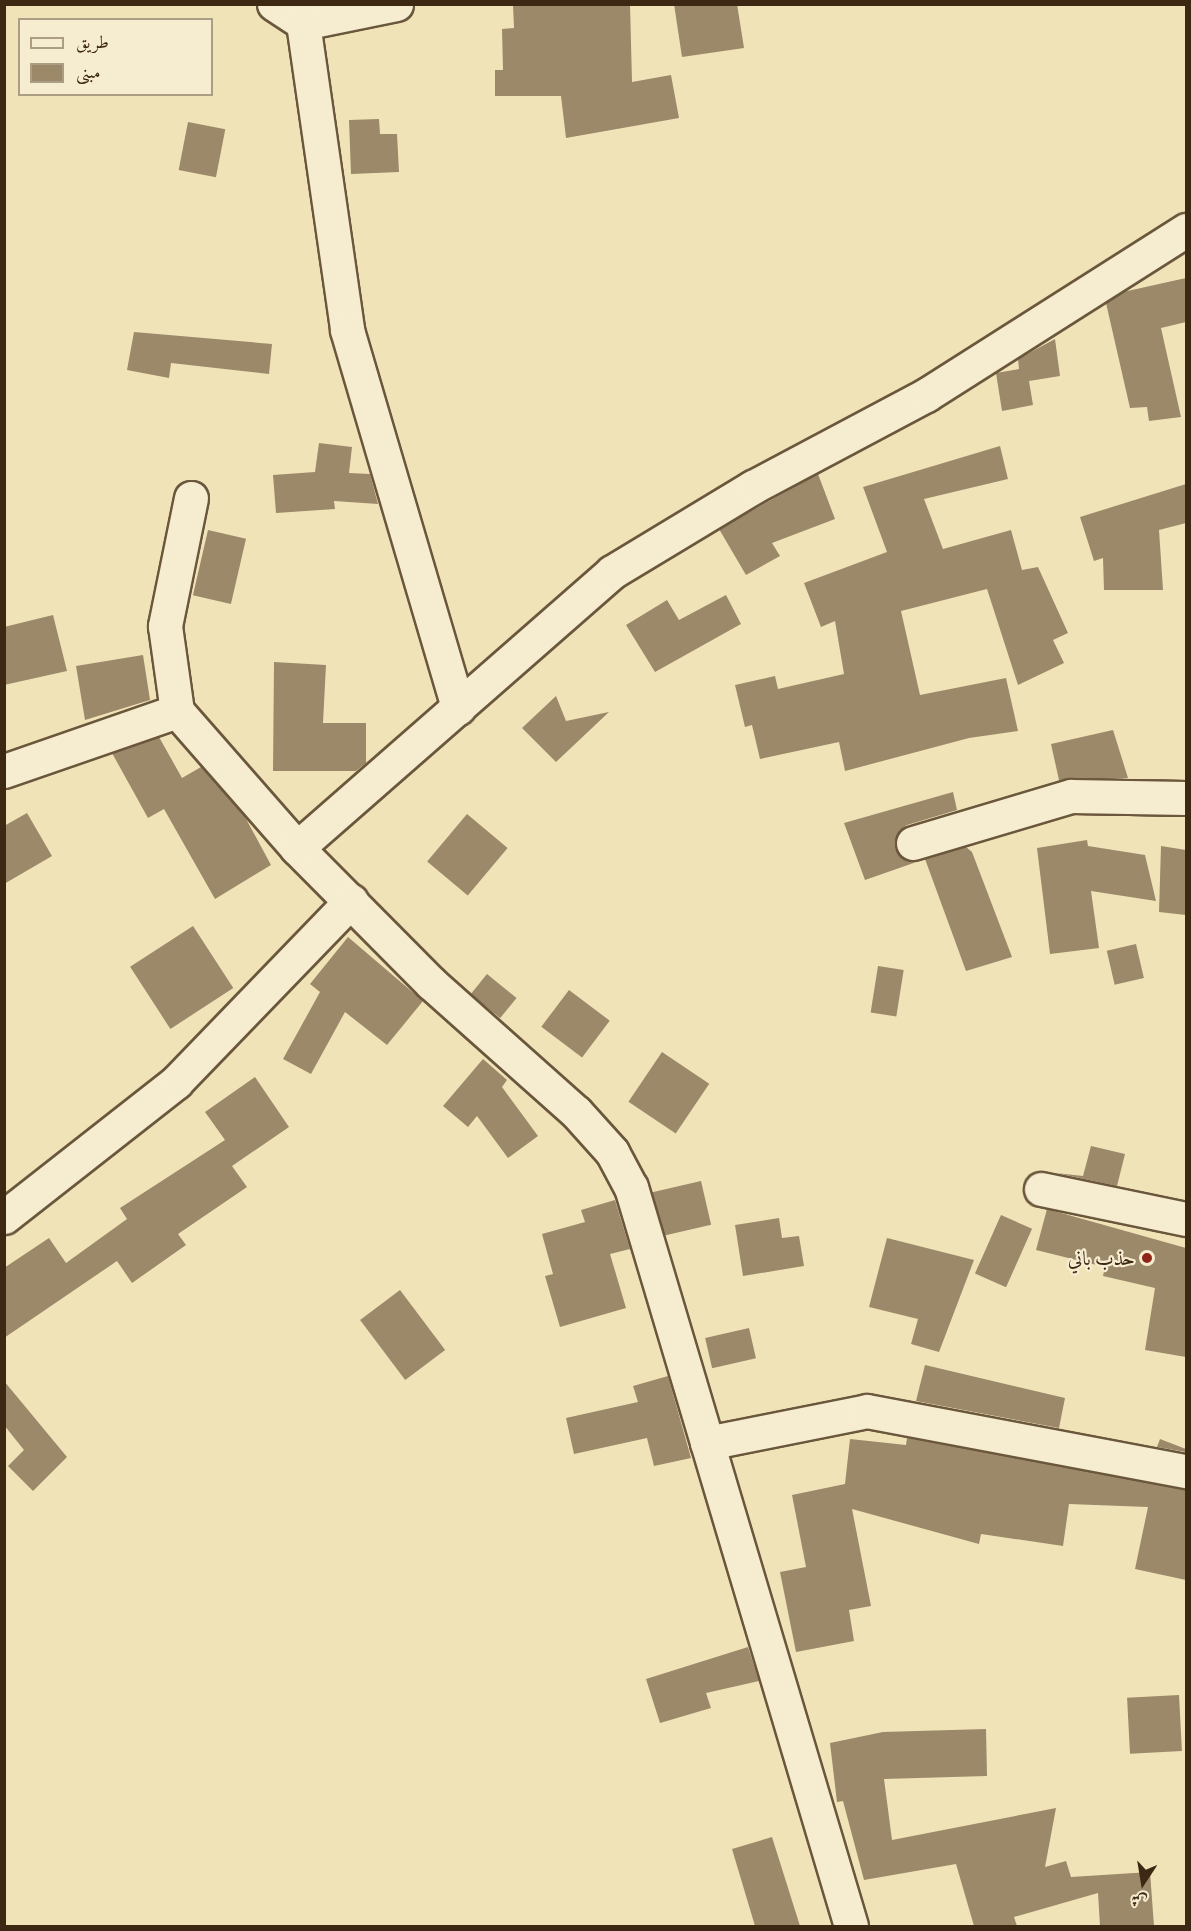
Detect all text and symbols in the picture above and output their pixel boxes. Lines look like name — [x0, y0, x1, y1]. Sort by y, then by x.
legend — [18, 18, 213, 96]
text: طريق — [76, 31, 109, 54]
text: مبنى — [76, 61, 101, 84]
place label: حذب باني — [1068, 1246, 1135, 1270]
marker: حذب باني — [1140, 1251, 1154, 1265]
north arrow — [1113, 1853, 1173, 1913]
text: ش — [1129, 1889, 1149, 1912]

